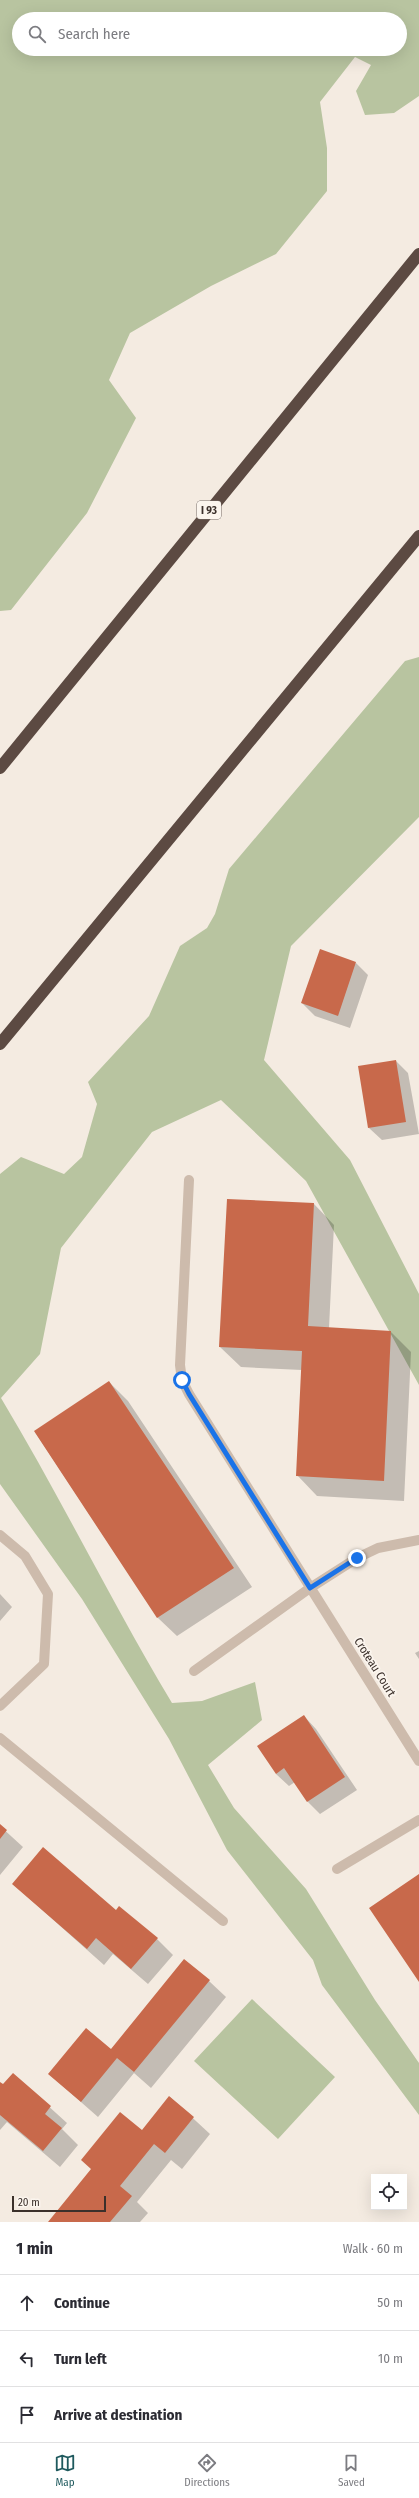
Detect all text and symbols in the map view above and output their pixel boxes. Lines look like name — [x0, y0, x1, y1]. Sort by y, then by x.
search box — [12, 12, 407, 56]
icon: search — [26, 23, 48, 45]
text: Search here — [58, 25, 130, 43]
road number: I 93 — [197, 501, 221, 519]
route start — [173, 1371, 191, 1389]
route end — [348, 1549, 366, 1567]
street label: Croteau Court — [351, 1635, 399, 1699]
map controls — [371, 2174, 407, 2210]
button: locate — [371, 2174, 407, 2210]
scale bar — [12, 2194, 106, 2213]
text: 20 m — [18, 2196, 40, 2209]
text: 1 min — [16, 2238, 53, 2259]
text: Walk · 60 m — [343, 2241, 403, 2256]
icon: ahead — [16, 2292, 38, 2314]
text: Continue — [54, 2294, 110, 2312]
text: 50 m — [377, 2295, 403, 2310]
icon: left — [16, 2348, 38, 2370]
text: Turn left — [54, 2350, 107, 2368]
text: 10 m — [378, 2351, 403, 2366]
icon: arrive — [16, 2404, 38, 2426]
text: Arrive at destination — [54, 2406, 182, 2424]
tab: Map — [54, 2452, 76, 2489]
tab: Directions — [184, 2452, 230, 2489]
tab: Saved — [338, 2452, 365, 2489]

